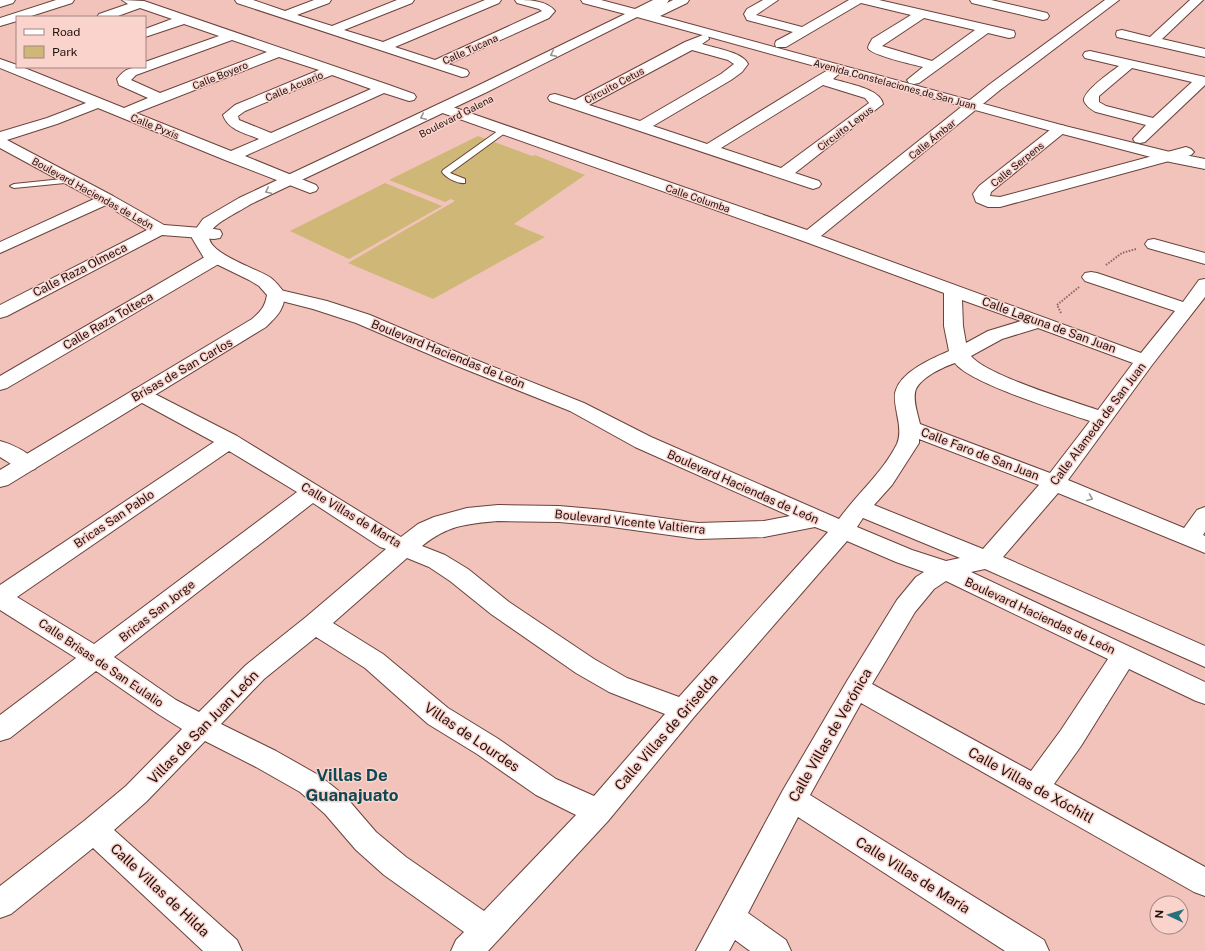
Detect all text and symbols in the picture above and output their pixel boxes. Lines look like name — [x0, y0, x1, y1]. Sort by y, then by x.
legend — [16, 16, 146, 68]
text: Road — [52, 25, 80, 39]
street label: Calle Tucana — [440, 31, 500, 67]
text: Park — [52, 45, 78, 59]
one-way arrow — [550, 49, 557, 57]
street label: Avenida Constelaciones de San Juan — [812, 56, 978, 112]
street label: Calle Boyero — [191, 58, 250, 92]
street label: Circuito Cetus — [582, 64, 646, 106]
street label: Calle Acuario — [263, 68, 325, 104]
street label: Boulevard Galena — [417, 92, 495, 140]
street label: Circuito Lepus — [815, 103, 875, 153]
street label: Calle Pyxis — [129, 111, 181, 141]
one-way arrow — [420, 112, 428, 120]
street label: Calle Ámbar — [906, 116, 958, 162]
street label: Calle Serpens — [988, 139, 1046, 189]
street label: Boulevard Haciendas de León — [30, 155, 156, 232]
street label: Calle Columba — [664, 181, 732, 215]
one-way arrow — [265, 186, 272, 194]
street label: Calle Raza Olmeca — [31, 240, 129, 300]
street label: Calle Raza Tolteca — [60, 289, 156, 353]
street label: Calle Laguna de San Juan — [980, 294, 1118, 356]
street label: Boulevard Haciendas de León — [369, 317, 527, 391]
street label: Brisas de San Carlos — [129, 335, 235, 405]
street label: Calle Alameda de San Juan — [1047, 360, 1149, 488]
street label: Calle Faro de San Juan — [919, 425, 1041, 483]
street label: Boulevard Haciendas de León — [665, 447, 821, 527]
street label: Calle Villas de Marta — [298, 480, 404, 550]
street label: Bricas San Pablo — [71, 487, 157, 551]
one-way arrow — [1087, 493, 1094, 501]
street label: Boulevard Vicente Valtierra — [554, 507, 706, 537]
street label: Boulevard Haciendas de León — [962, 575, 1118, 657]
street label: Bricas San Jorge — [116, 577, 198, 645]
street label: Calle Brisas de San Eulalio — [36, 616, 166, 710]
street label: Calle Villas de Verónica — [785, 665, 875, 805]
street label: Villas de San Juan León — [145, 667, 261, 787]
street label: Calle Villas de Griselda — [611, 671, 721, 793]
street label: Villas de Lourdes — [421, 699, 523, 775]
street label: Calle Villas de Xóchitl — [966, 744, 1096, 826]
district label: Villas De Guanajuato — [305, 765, 399, 805]
street label: Calle Villas de María — [853, 833, 973, 917]
street label: Calle Villas de Hilda — [107, 840, 213, 940]
north arrow — [1149, 895, 1189, 935]
text: N — [1153, 910, 1165, 919]

